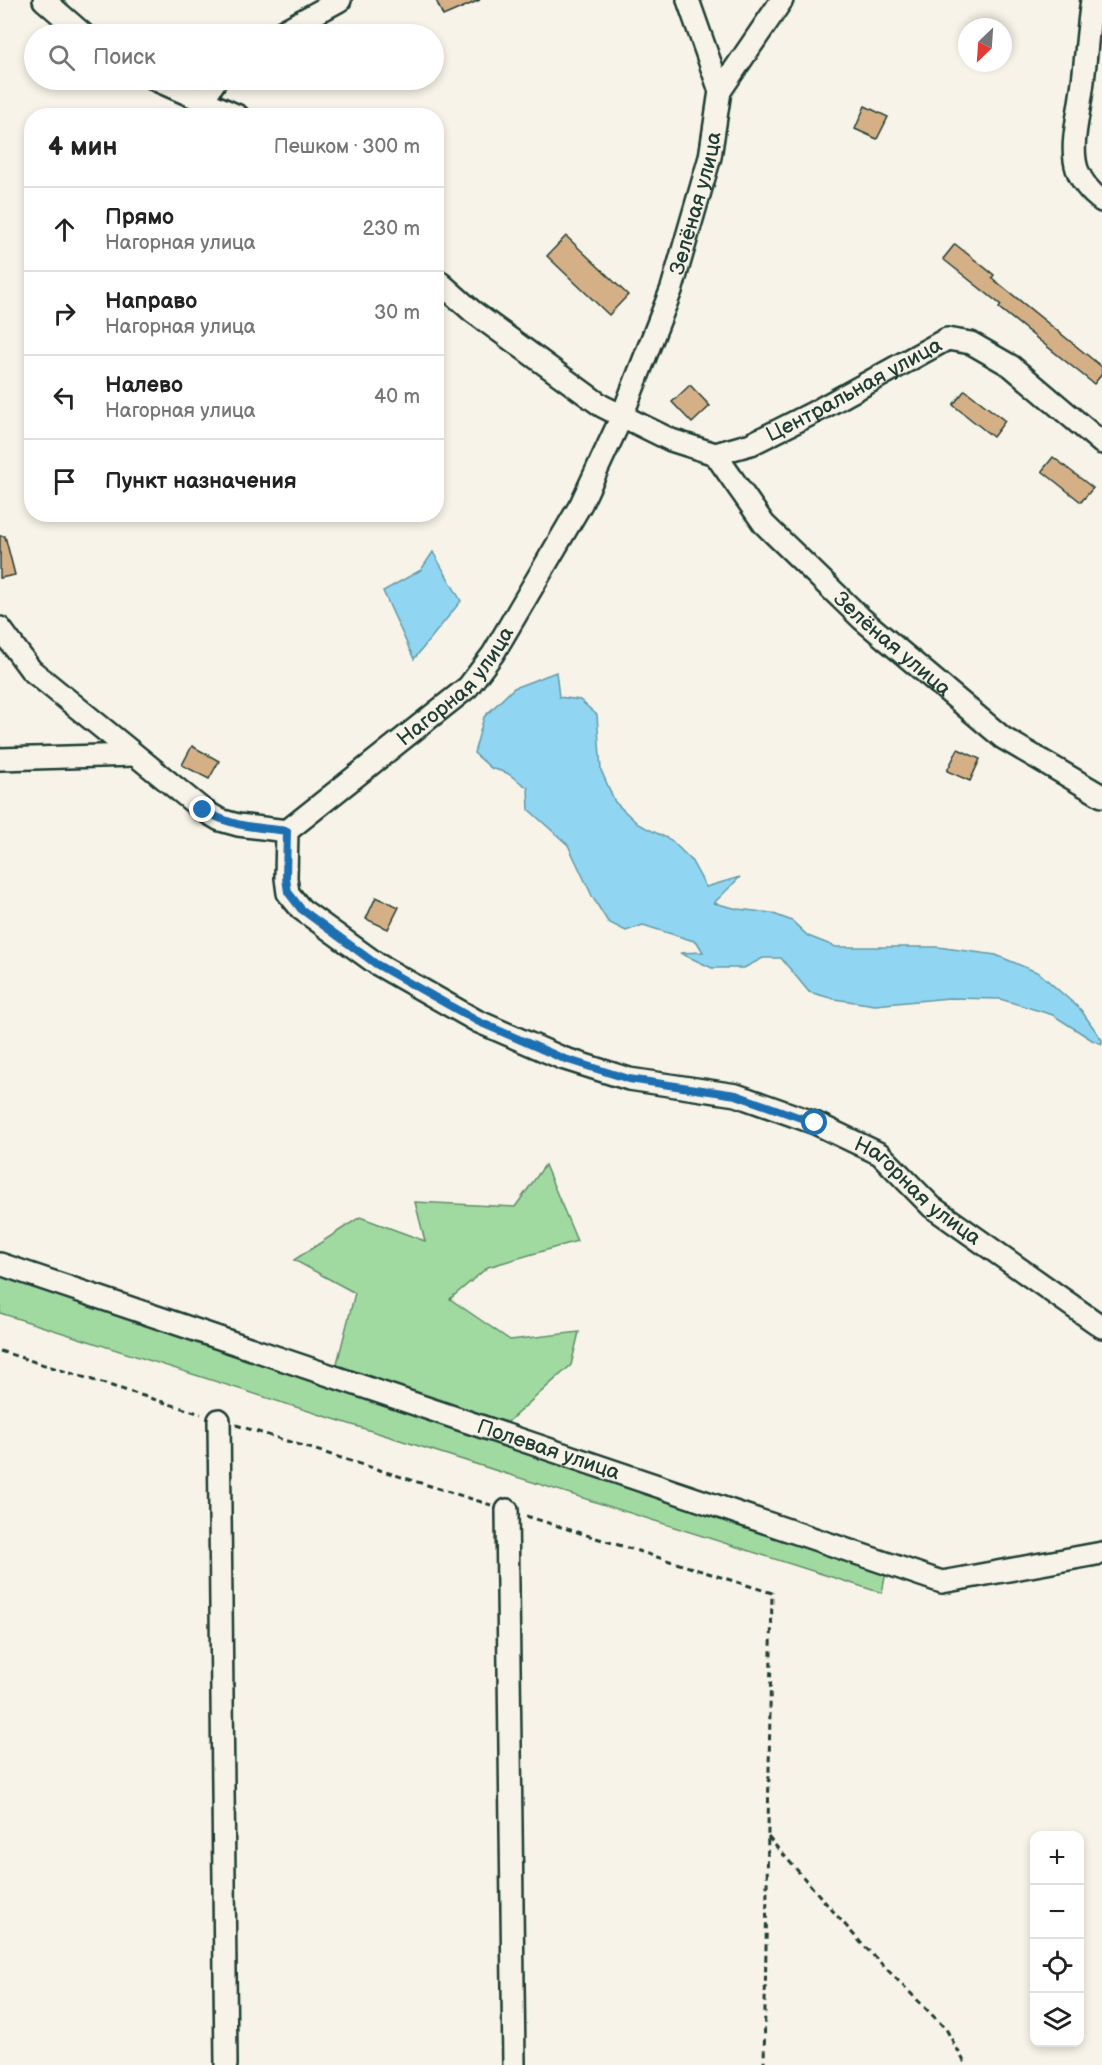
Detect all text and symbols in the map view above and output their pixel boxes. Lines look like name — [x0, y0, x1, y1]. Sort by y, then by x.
north arrow — [958, 18, 1012, 72]
search box — [24, 24, 444, 90]
icon: search — [45, 41, 78, 74]
text: Поиск — [93, 44, 156, 71]
street label: Зелёная улица — [664, 129, 726, 278]
text: 4 мин — [48, 132, 117, 163]
text: Пешком · 300 m — [274, 135, 420, 159]
text: Прямо — [105, 204, 174, 231]
icon: ahead — [48, 213, 81, 246]
text: 230 m — [363, 217, 420, 241]
text: Нагорная улица — [105, 231, 256, 255]
text: Направо — [105, 288, 197, 315]
icon: right — [48, 297, 81, 330]
text: 30 m — [374, 301, 420, 325]
text: Нагорная улица — [105, 315, 256, 339]
street label: Центральная улица — [762, 332, 946, 447]
text: Налево — [105, 372, 183, 399]
icon: left — [48, 381, 81, 414]
text: 40 m — [374, 385, 420, 409]
text: Нагорная улица — [105, 399, 256, 423]
icon: arrive — [48, 465, 81, 498]
text: Пункт назначения — [105, 468, 297, 495]
street label: Зелёная улица — [828, 586, 957, 702]
street label: Нагорная улица — [392, 622, 519, 751]
route end — [189, 796, 215, 822]
route start — [801, 1109, 827, 1135]
street label: Нагорная улица — [850, 1131, 986, 1251]
street label: Полевая улица — [474, 1414, 624, 1485]
map controls — [1030, 1831, 1084, 2047]
button: + — [1030, 1831, 1084, 1885]
button: − — [1030, 1885, 1084, 1939]
button: locate — [1030, 1939, 1084, 1993]
button: layers — [1030, 1993, 1084, 2047]

